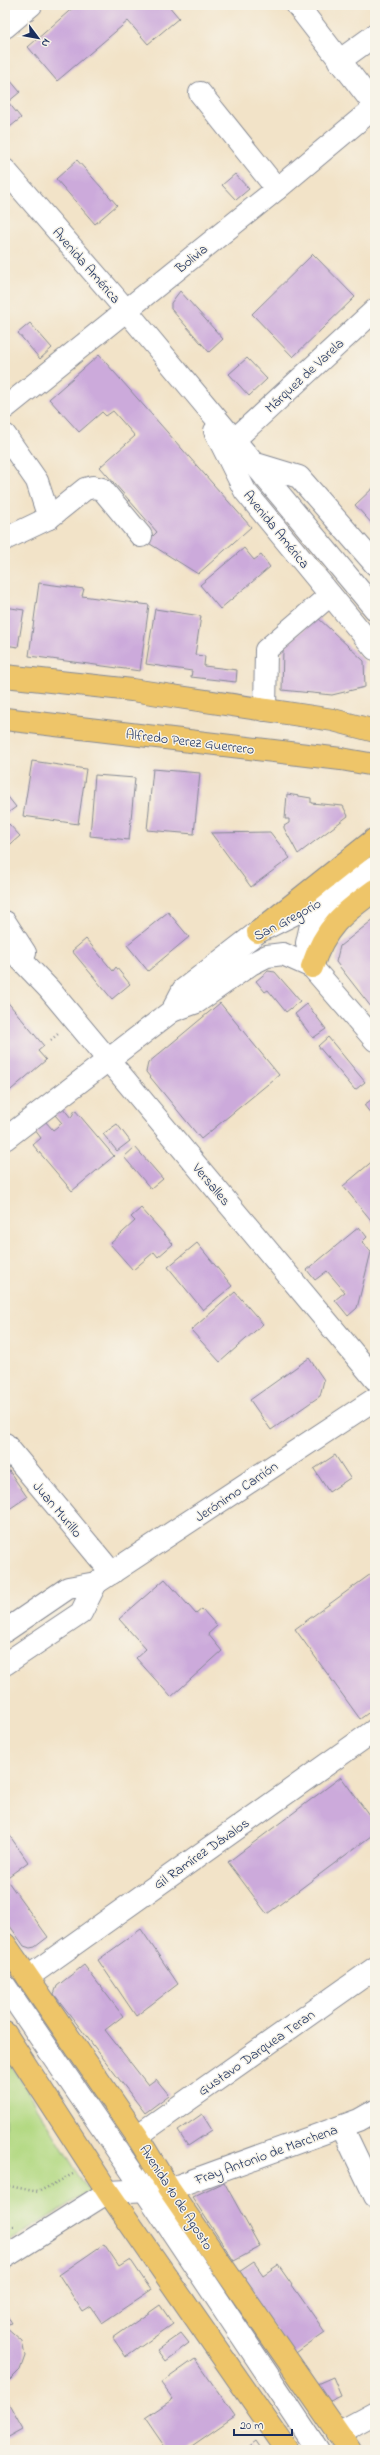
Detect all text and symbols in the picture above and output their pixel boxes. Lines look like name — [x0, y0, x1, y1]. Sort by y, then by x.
north arrow — [18, 18, 58, 58]
text: N — [37, 35, 54, 50]
street label: Avenida América — [47, 223, 125, 309]
street label: Bolivia — [170, 239, 213, 279]
street label: Márquez de Varela — [261, 334, 349, 418]
street label: Avenida América — [238, 486, 314, 574]
street label: Alfredo Perez Guerrero — [124, 724, 255, 761]
street label: San Gregorio — [250, 894, 326, 948]
street label: Versalles — [186, 1158, 235, 1211]
street label: Jerónimo Carrión — [191, 1457, 283, 1528]
street label: Juan Murillo — [27, 1477, 87, 1543]
street label: Gil Ramírez Dávalos — [150, 1813, 254, 1895]
street label: Gustavo Darquea Teran — [194, 2005, 320, 2102]
street label: Fray Antonio de Marchena — [191, 2120, 341, 2192]
street label: Avenida 10 de Agosto — [133, 2141, 218, 2255]
scale bar — [234, 2411, 292, 2437]
text: 20 m — [240, 2417, 263, 2435]

